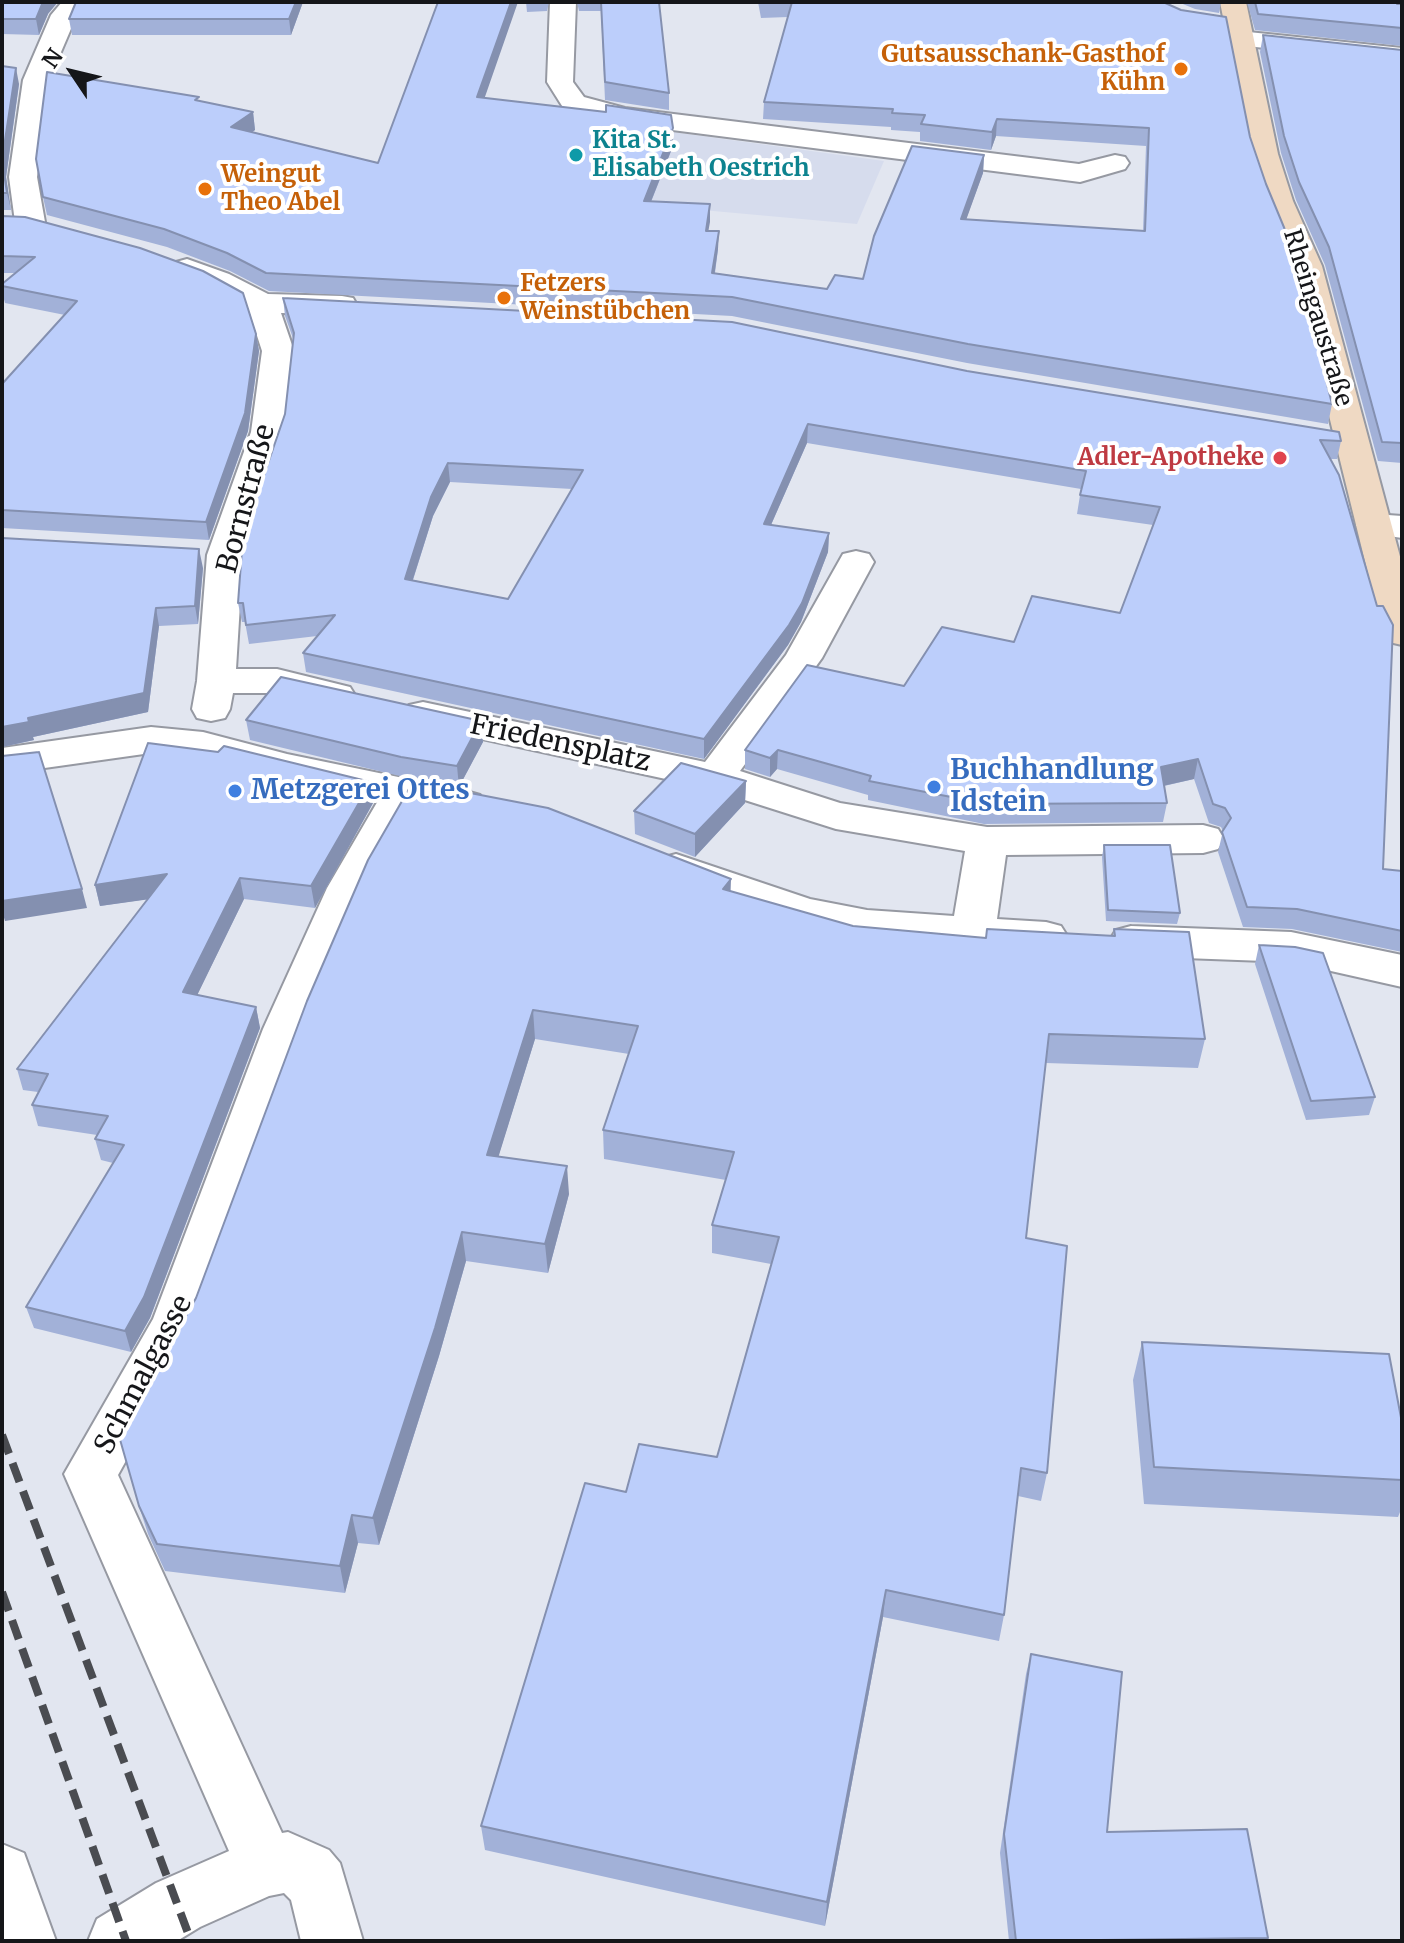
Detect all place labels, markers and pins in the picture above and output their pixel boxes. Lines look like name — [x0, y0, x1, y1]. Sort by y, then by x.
place label: Gutsausschank-Gasthof Kühn — [881, 41, 1165, 97]
marker: Gutsausschank-Gasthof Kühn — [1172, 60, 1190, 78]
place label: Kita St. Elisabeth Oestrich — [592, 127, 809, 183]
marker: Kita St. Elisabeth Oestrich — [567, 146, 585, 164]
place label: Weingut Theo Abel — [221, 161, 340, 217]
marker: Weingut Theo Abel — [196, 180, 214, 198]
place label: Fetzers Weinstübchen — [520, 270, 690, 326]
marker: Fetzers Weinstübchen — [495, 289, 513, 307]
place label: Adler-Apotheke — [1078, 444, 1264, 472]
marker: Adler-Apotheke — [1271, 449, 1289, 467]
place label: Buchhandlung Idstein — [950, 754, 1154, 820]
place label: Metzgerei Ottes — [251, 774, 470, 808]
marker: Buchhandlung Idstein — [925, 778, 943, 796]
marker: Metzgerei Ottes — [226, 782, 244, 800]

